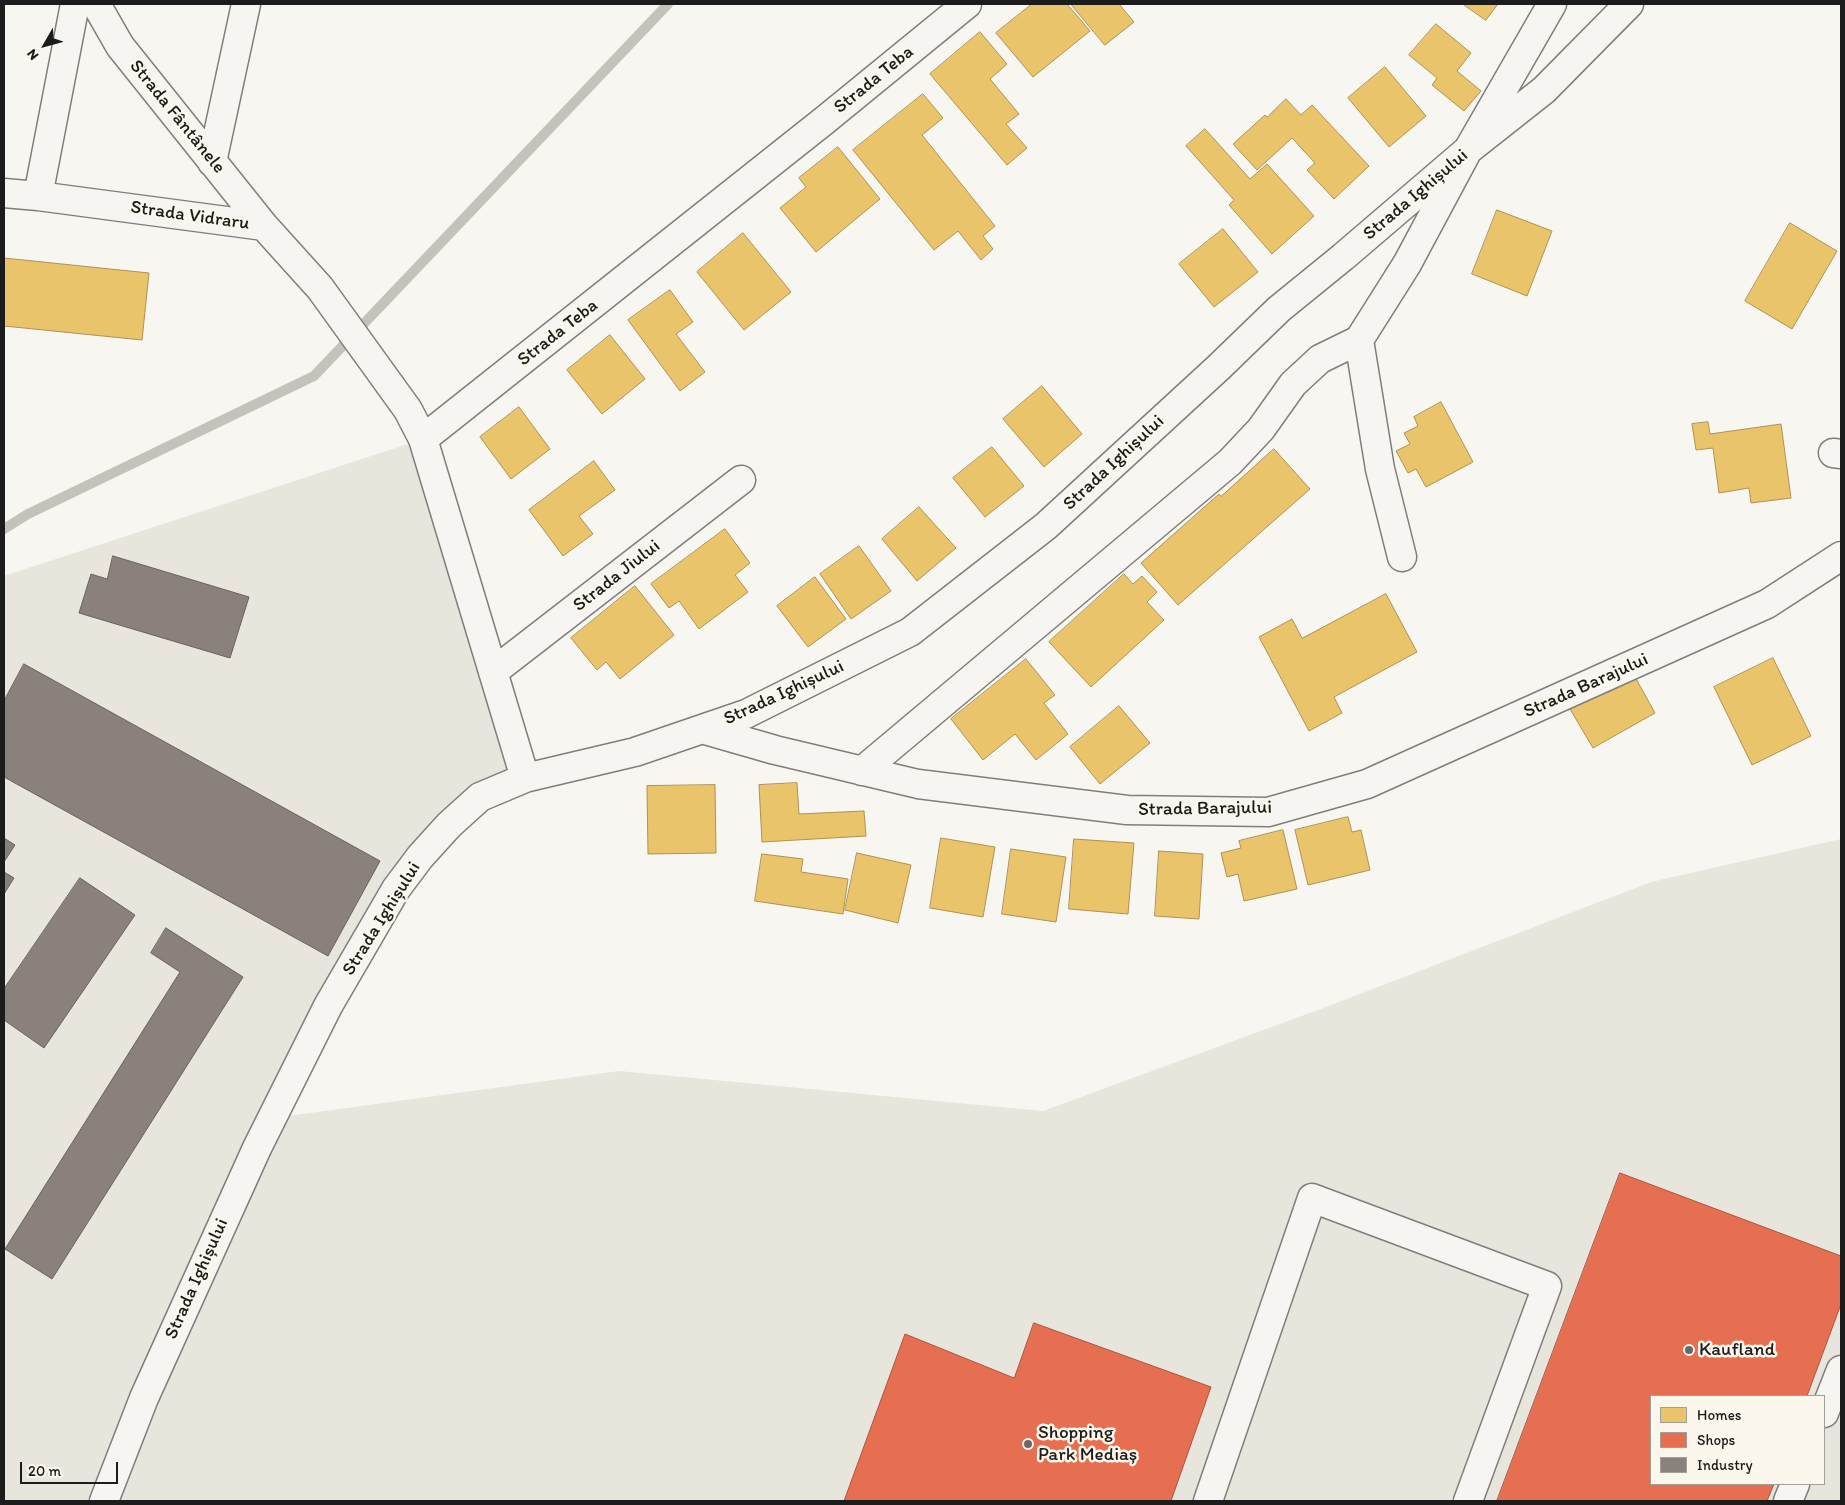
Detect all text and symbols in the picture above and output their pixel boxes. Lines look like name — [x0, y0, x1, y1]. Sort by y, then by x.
north arrow — [20, 20, 70, 70]
street label: Strada Teba — [830, 41, 918, 119]
text: N — [23, 46, 42, 64]
street label: Strada Fântânele — [124, 55, 230, 179]
street label: Strada Ighișului — [1359, 145, 1473, 245]
street label: Strada Vidraru — [129, 196, 251, 236]
street label: Strada Teba — [513, 294, 603, 372]
street label: Strada Ighișului — [1059, 410, 1169, 516]
street label: Strada Jiului — [569, 535, 665, 617]
street label: Strada Barajului — [1520, 648, 1652, 724]
street label: Strada Ighișului — [720, 655, 848, 731]
street label: Strada Barajului — [1138, 796, 1272, 822]
street label: Strada Ighișului — [338, 858, 426, 980]
street label: Strada Ighișului — [160, 1215, 234, 1343]
place label: Kaufland — [1699, 1339, 1775, 1361]
marker: Kaufland — [1683, 1344, 1695, 1356]
legend — [1650, 1395, 1825, 1485]
text: Homes — [1697, 1406, 1741, 1424]
place label: Shopping Park Mediaș — [1038, 1422, 1137, 1466]
text: Shops — [1697, 1431, 1735, 1449]
marker: Shopping Park Mediaș — [1022, 1438, 1034, 1450]
scale bar — [22, 1452, 120, 1484]
text: Industry — [1697, 1456, 1753, 1474]
text: 20 m — [28, 1462, 61, 1480]

